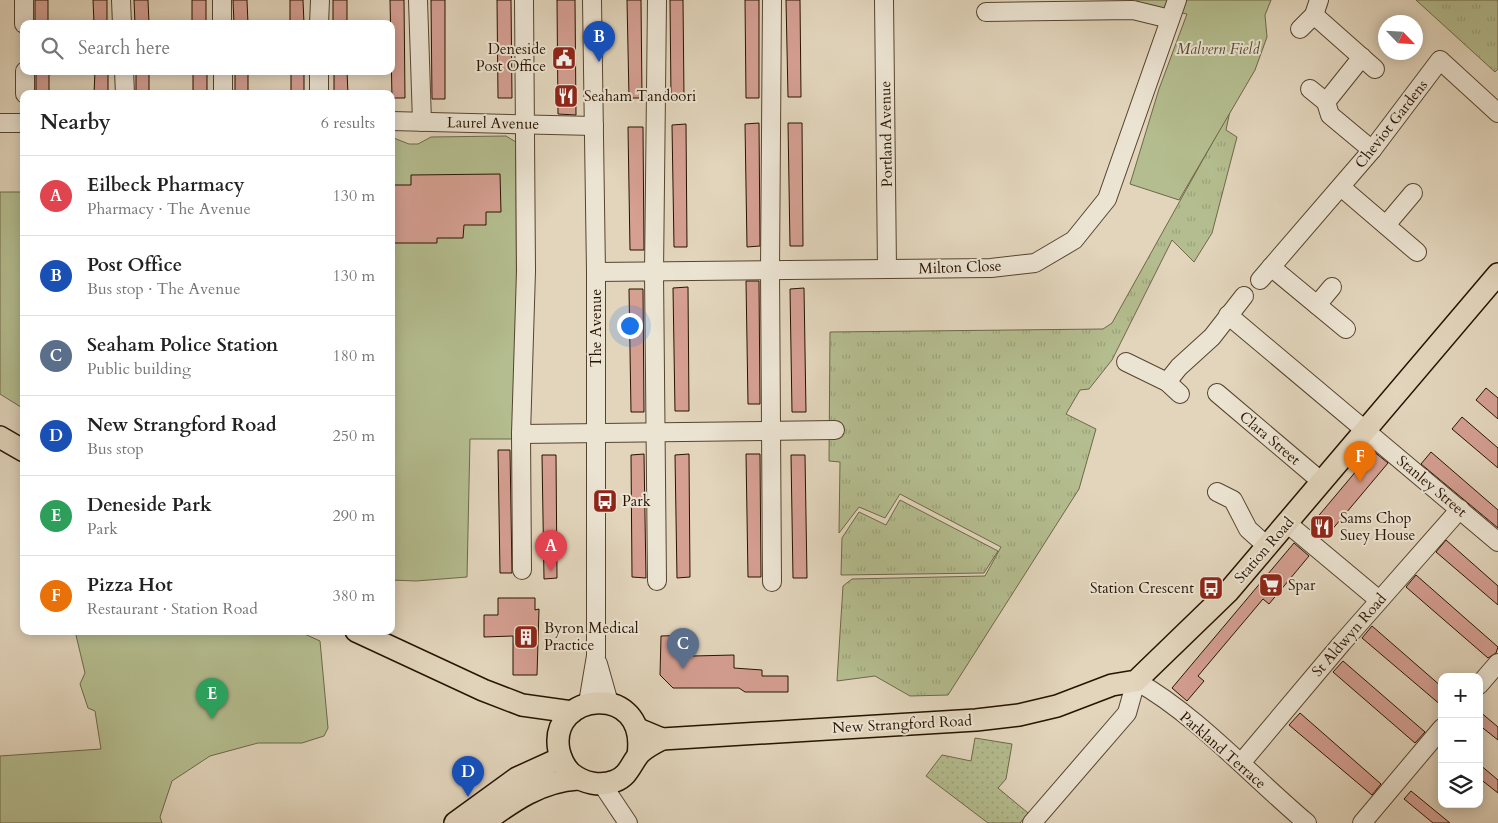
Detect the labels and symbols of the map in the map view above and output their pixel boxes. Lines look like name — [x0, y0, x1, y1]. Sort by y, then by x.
north arrow — [1378, 15, 1423, 60]
pin: B — [583, 21, 615, 62]
place label: Deneside Post Office — [476, 39, 546, 76]
park label: Malvern Field — [1176, 39, 1260, 59]
public building icon: Deneside Post Office — [551, 45, 577, 71]
street label: Cheviot Gardens — [1350, 76, 1432, 172]
street label: Portland Avenue — [875, 80, 897, 188]
restaurant icon: Seaham Tandoori — [553, 83, 579, 109]
place label: Seaham Tandoori — [584, 86, 696, 106]
street label: Laurel Avenue — [447, 112, 540, 134]
street label: Milton Close — [918, 256, 1002, 278]
street label: The Avenue — [586, 288, 606, 367]
your location — [617, 313, 643, 339]
street label: Clara Street — [1235, 407, 1305, 470]
pin: F — [1344, 441, 1376, 482]
street label: Stanley Street — [1393, 451, 1472, 521]
bus stop icon: Park — [592, 488, 618, 514]
place label: Park — [622, 491, 651, 511]
place label: Sams Chop Suey House — [1340, 508, 1415, 545]
street label: Station Road — [1230, 513, 1298, 587]
restaurant icon: Sams Chop Suey House — [1309, 514, 1335, 540]
pin: A — [535, 530, 567, 571]
supermarket icon: Spar — [1258, 572, 1284, 598]
bus stop icon: Station Crescent — [1198, 575, 1224, 601]
place label: Spar — [1288, 575, 1316, 595]
place label: Station Crescent — [1090, 578, 1194, 598]
street label: St Aldwyn Road — [1307, 589, 1391, 681]
place label: Byron Medical Practice — [544, 618, 639, 655]
building icon: Byron Medical Practice — [513, 624, 539, 650]
pin: C — [667, 628, 699, 669]
pin: E — [196, 678, 228, 719]
street label: Parkland Terrace — [1175, 707, 1271, 793]
street label: New Strangford Road — [832, 710, 972, 738]
pin: D — [452, 756, 484, 797]

